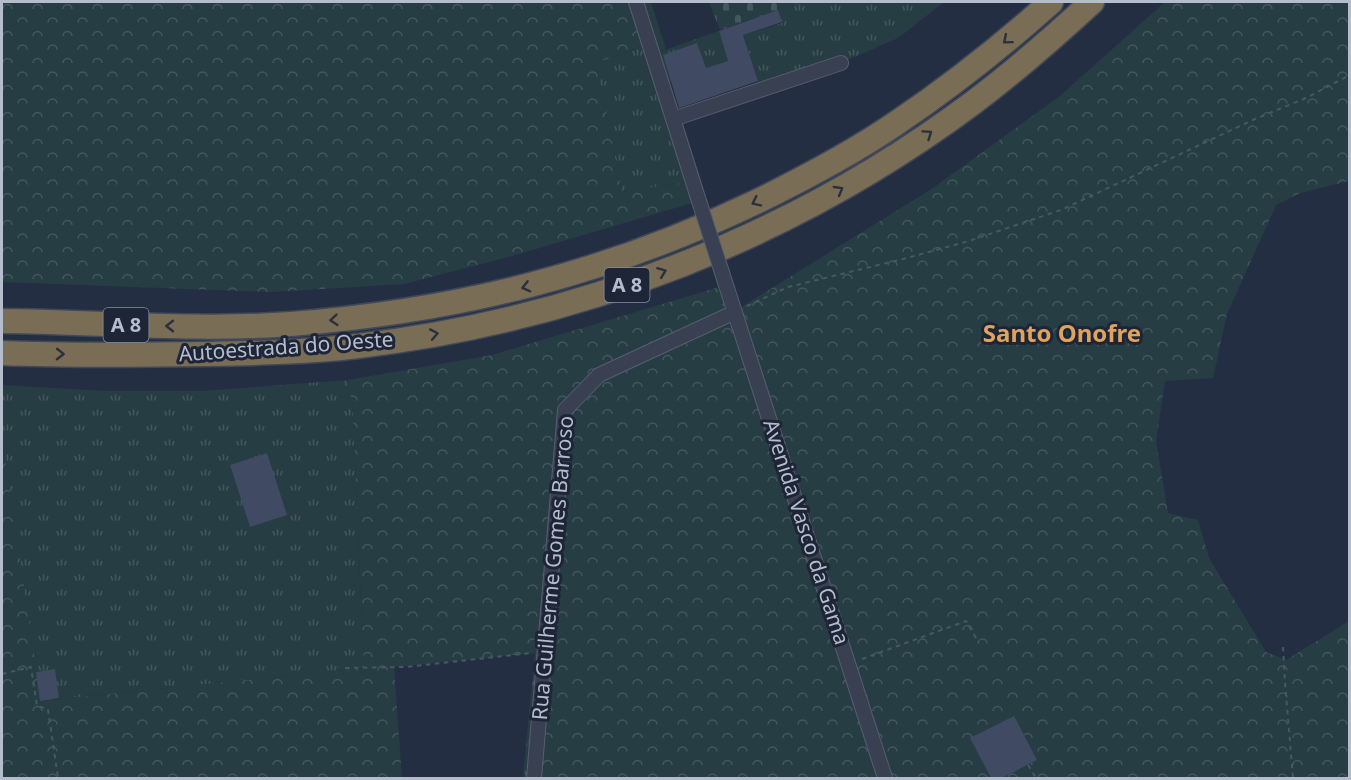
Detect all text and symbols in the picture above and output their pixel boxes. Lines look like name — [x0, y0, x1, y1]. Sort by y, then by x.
one-way arrow — [1003, 33, 1014, 44]
one-way arrow — [922, 130, 933, 141]
one-way arrow — [833, 185, 843, 197]
one-way arrow — [751, 195, 762, 207]
one-way arrow — [656, 267, 667, 279]
road number: A 8 — [604, 268, 650, 302]
one-way arrow — [521, 279, 531, 292]
road number: A 8 — [104, 308, 148, 342]
one-way arrow — [330, 313, 339, 326]
district label: Santo Onofre — [983, 316, 1141, 349]
one-way arrow — [165, 320, 174, 332]
street label: Autoestrada do Oeste — [178, 325, 394, 367]
one-way arrow — [429, 328, 439, 341]
one-way arrow — [55, 348, 64, 360]
street label: Rua Guilherme Gomes Barroso — [525, 414, 579, 721]
street label: Avenida Vasco da Gama — [757, 415, 857, 648]

